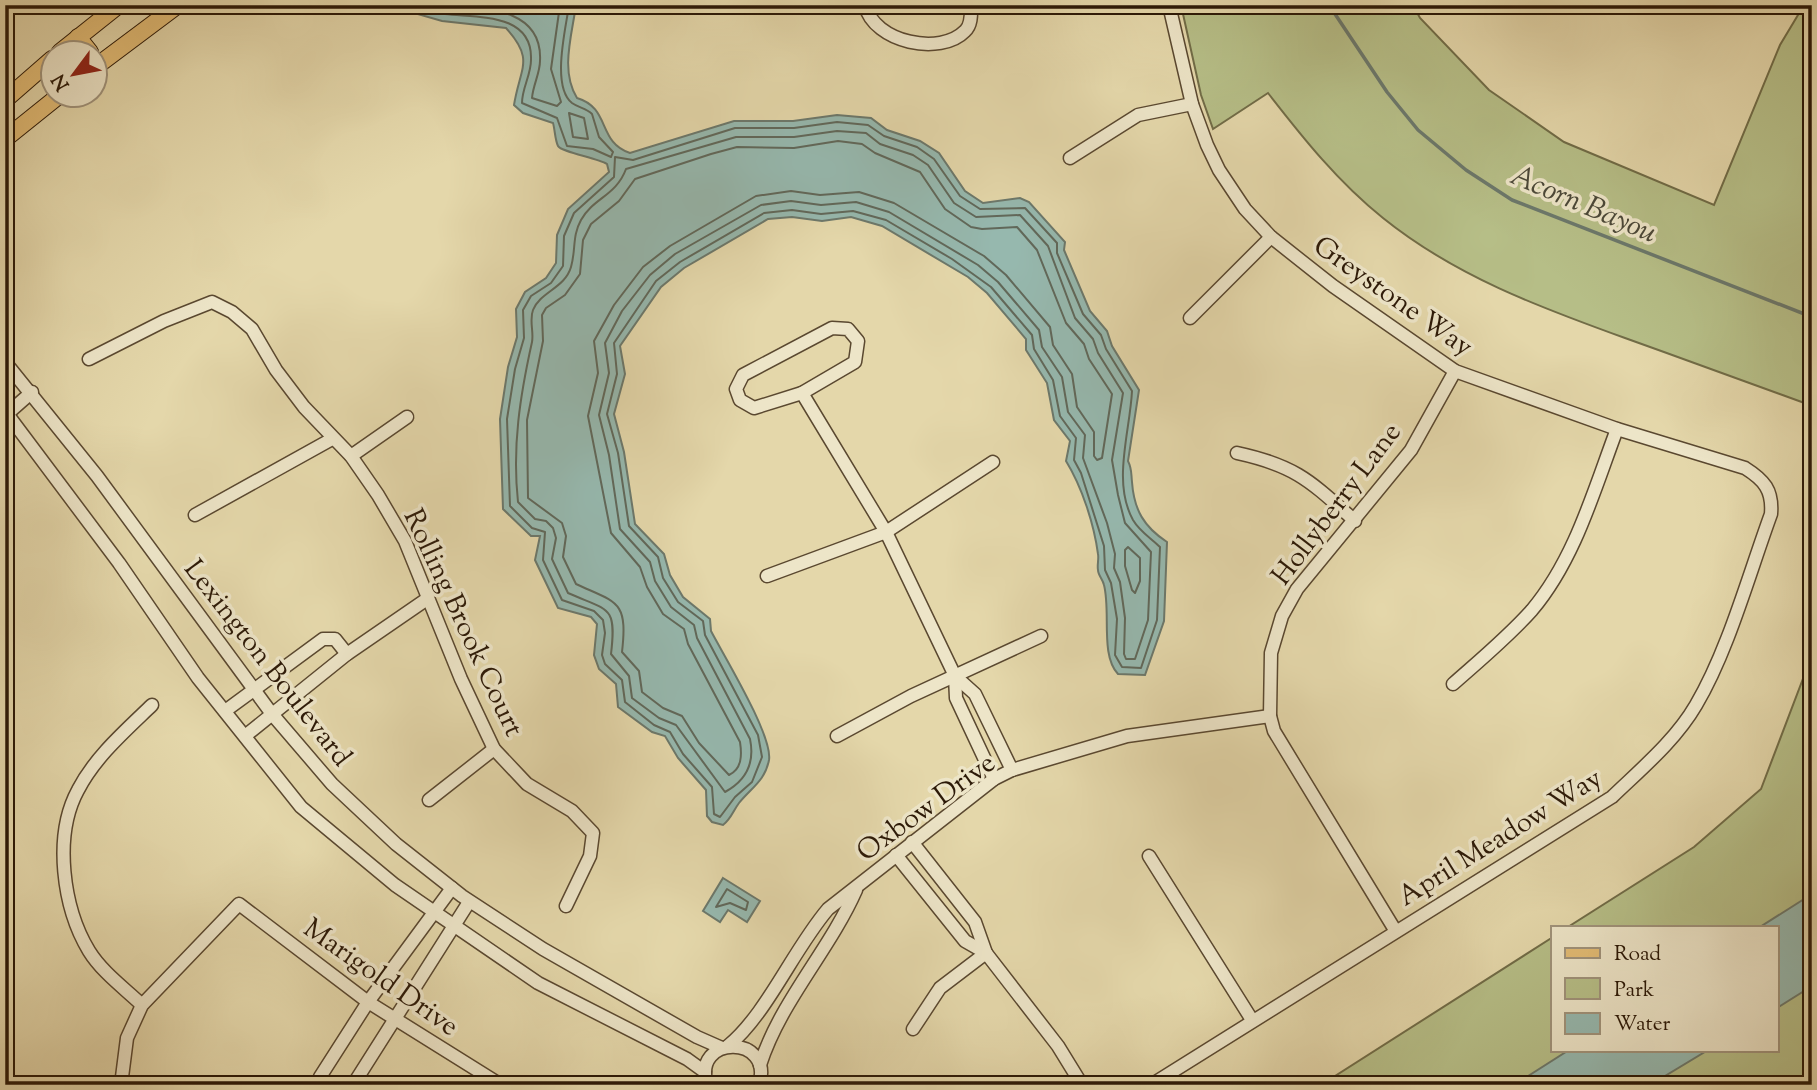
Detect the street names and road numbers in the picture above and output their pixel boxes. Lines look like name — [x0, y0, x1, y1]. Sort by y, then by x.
street label: Greystone Way — [1304, 227, 1480, 368]
street label: Hollyberry Lane — [1263, 415, 1412, 595]
street label: Rolling Brook Court — [392, 503, 533, 744]
street label: Lexington Boulevard — [173, 552, 360, 776]
street label: Oxbow Drive — [849, 744, 1004, 872]
street label: April Meadow Way — [1391, 760, 1610, 918]
street label: Marigold Drive — [294, 910, 466, 1047]

